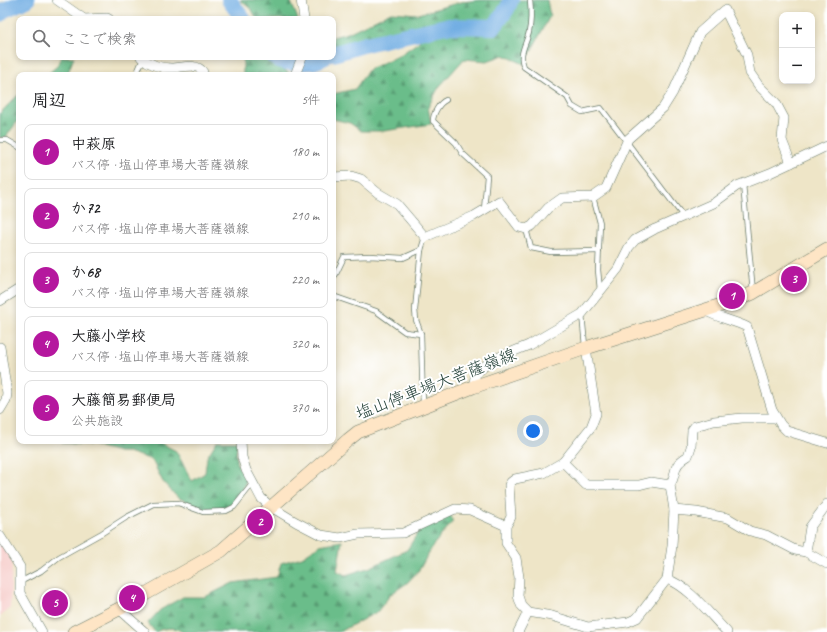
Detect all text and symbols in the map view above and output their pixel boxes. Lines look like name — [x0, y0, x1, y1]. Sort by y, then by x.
map controls — [779, 12, 815, 84]
button: + — [779, 12, 815, 48]
search box — [16, 16, 336, 60]
icon: search — [30, 27, 52, 49]
text: ここで検索 — [62, 30, 137, 49]
button: − — [779, 48, 815, 84]
text: 周辺 — [32, 90, 66, 111]
text: 5件 — [301, 92, 320, 108]
text: 中萩原 — [71, 135, 116, 154]
text: 1 — [43, 144, 49, 160]
text: 180 m — [291, 144, 319, 160]
text: バス停 · 塩山停車場大菩薩嶺線 — [71, 157, 249, 173]
text: か72 — [71, 199, 99, 218]
text: 2 — [43, 208, 49, 224]
text: 210 m — [291, 208, 319, 224]
text: バス停 · 塩山停車場大菩薩嶺線 — [71, 221, 249, 237]
text: か68 — [71, 263, 100, 282]
pin: 3 — [781, 264, 807, 294]
text: 3 — [43, 272, 49, 288]
text: 220 m — [291, 272, 319, 288]
pin: 1 — [719, 281, 745, 311]
text: バス停 · 塩山停車場大菩薩嶺線 — [71, 285, 249, 301]
text: 大藤小学校 — [71, 327, 146, 346]
text: 4 — [43, 336, 49, 352]
text: 320 m — [291, 336, 319, 352]
street label: 塩山停車場大菩薩嶺線 — [353, 344, 519, 424]
text: バス停 · 塩山停車場大菩薩嶺線 — [71, 349, 249, 365]
text: 大藤簡易郵便局 — [71, 391, 176, 410]
text: 5 — [43, 400, 49, 416]
text: 370 m — [291, 400, 319, 416]
text: 公共施設 — [71, 413, 123, 429]
your location — [523, 421, 543, 441]
pin: 2 — [247, 507, 273, 537]
pin: 4 — [119, 583, 145, 613]
pin: 5 — [42, 588, 68, 618]

